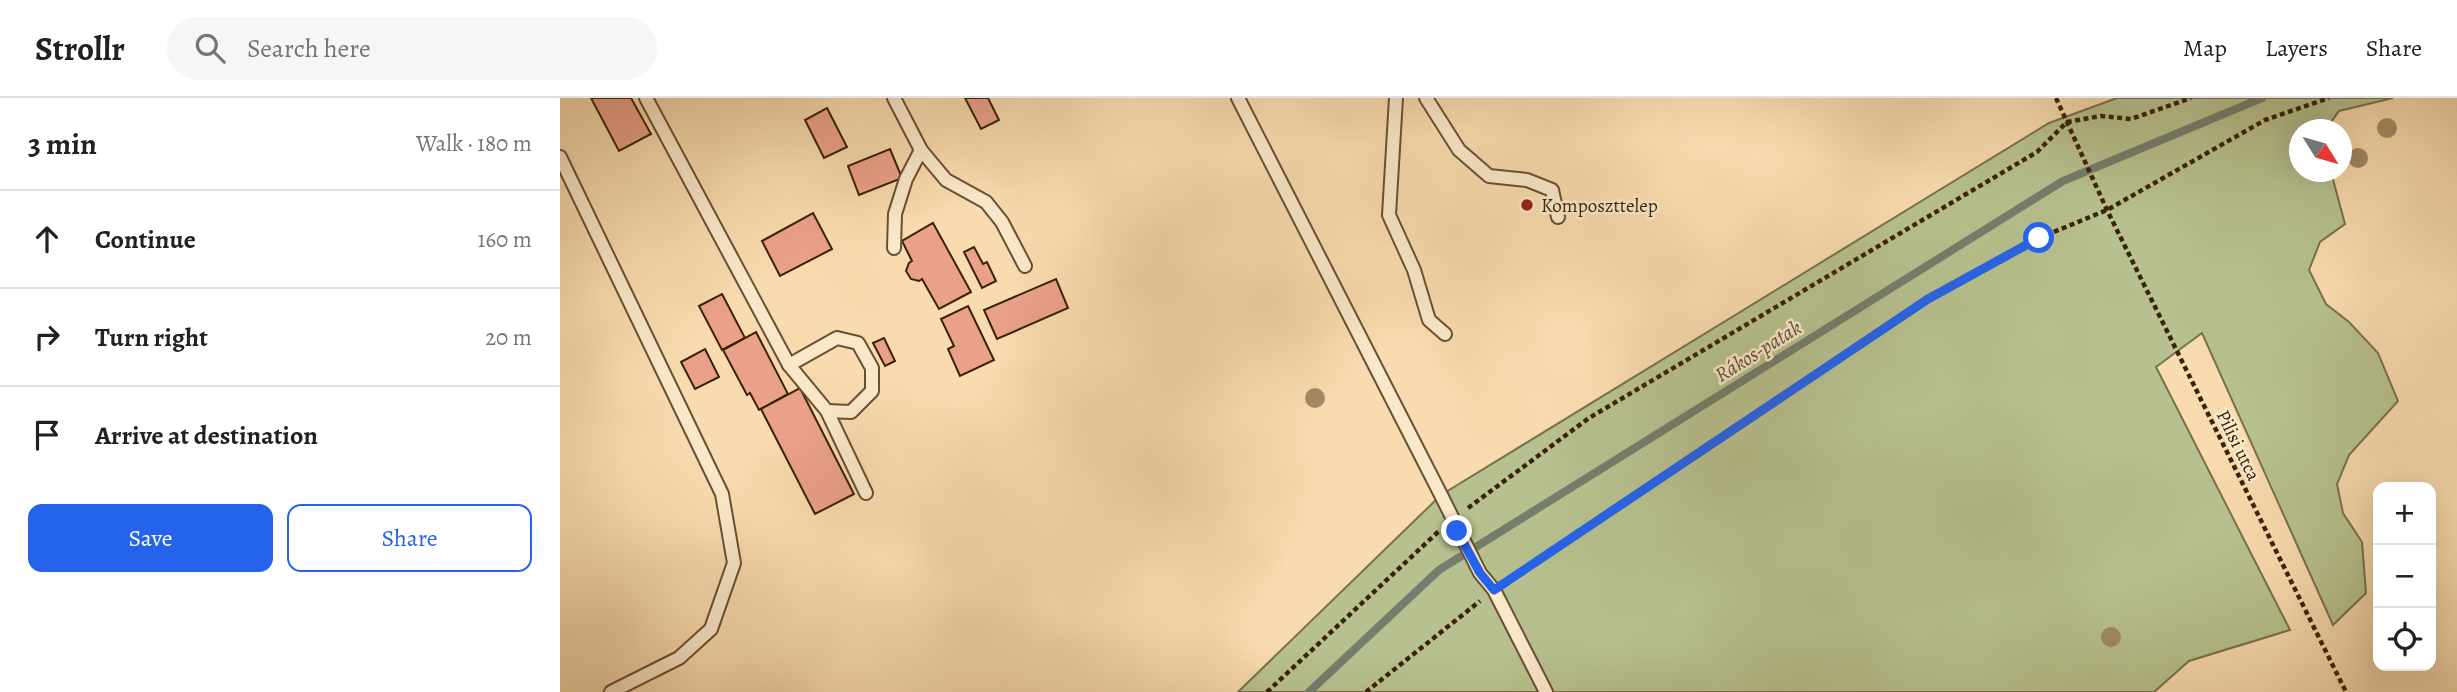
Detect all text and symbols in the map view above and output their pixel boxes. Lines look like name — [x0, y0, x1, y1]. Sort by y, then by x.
search box — [167, 17, 657, 80]
text: Strollr — [35, 26, 125, 71]
icon: search — [191, 29, 229, 67]
text: Search here — [247, 31, 371, 66]
text: Map — [2183, 32, 2227, 64]
text: Layers — [2265, 32, 2328, 64]
text: Share — [2366, 32, 2422, 64]
north arrow — [2289, 119, 2352, 182]
text: 3 min — [28, 124, 97, 164]
text: Walk · 180 m — [416, 128, 532, 159]
place label: Komposzttelep — [1541, 193, 1658, 219]
marker: Komposzttelep — [1519, 197, 1535, 213]
icon: ahead — [28, 220, 66, 258]
text: Continue — [95, 222, 196, 257]
route start — [2023, 222, 2054, 253]
text: 160 m — [478, 224, 532, 255]
water label: Rákos-patak — [1709, 313, 1807, 389]
icon: right — [28, 318, 66, 356]
text: Turn right — [95, 320, 208, 355]
text: 20 m — [485, 322, 532, 353]
street label: Pilisi utca — [2210, 406, 2266, 485]
icon: arrive — [28, 416, 66, 454]
text: Arrive at destination — [95, 418, 318, 453]
map controls — [2373, 482, 2436, 671]
button: + — [2373, 482, 2436, 545]
button: Save — [28, 504, 273, 572]
button: Share — [287, 504, 532, 572]
route end — [1441, 515, 1472, 546]
button: − — [2373, 545, 2436, 608]
button: locate — [2373, 608, 2436, 671]

